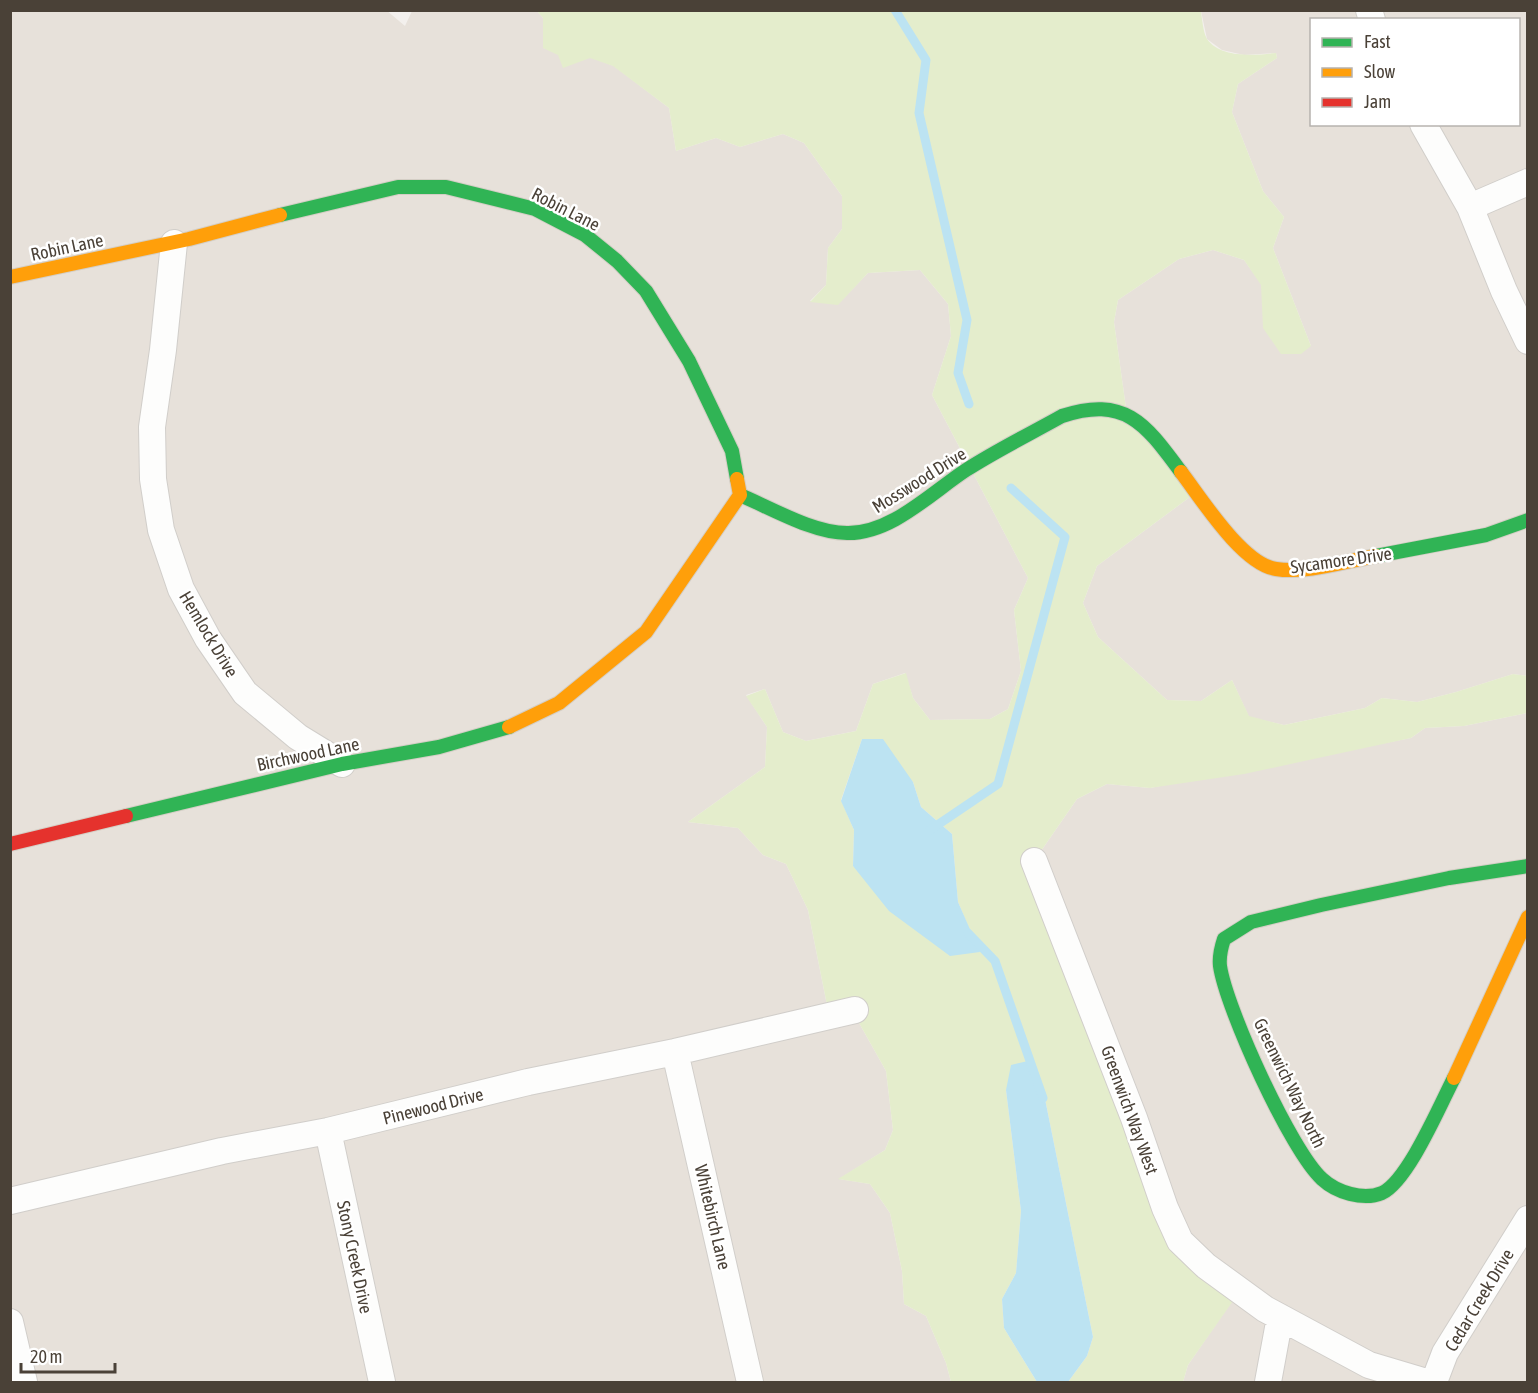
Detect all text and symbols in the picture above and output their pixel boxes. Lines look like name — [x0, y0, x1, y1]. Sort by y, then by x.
legend — [1310, 18, 1520, 126]
text: Fast — [1364, 31, 1391, 52]
text: Slow — [1364, 61, 1395, 82]
text: Jam — [1364, 91, 1391, 112]
street label: Robin Lane — [528, 183, 604, 235]
street label: Robin Lane — [29, 229, 105, 265]
street label: Mosswood Drive — [868, 443, 970, 517]
street label: Sycamore Drive — [1289, 543, 1393, 577]
street label: Hemlock Drive — [175, 587, 243, 681]
street label: Birchwood Lane — [255, 733, 361, 775]
street label: Greenwich Way North — [1250, 1015, 1330, 1151]
street label: Greenwich Way West — [1097, 1043, 1163, 1177]
street label: Pinewood Drive — [381, 1083, 485, 1129]
street label: Whitebirch Lane — [691, 1162, 735, 1272]
street label: Stony Creek Drive — [333, 1199, 377, 1315]
street label: Cedar Creek Drive — [1440, 1245, 1518, 1355]
scale bar — [21, 1336, 116, 1374]
text: 20 m — [30, 1346, 62, 1367]

